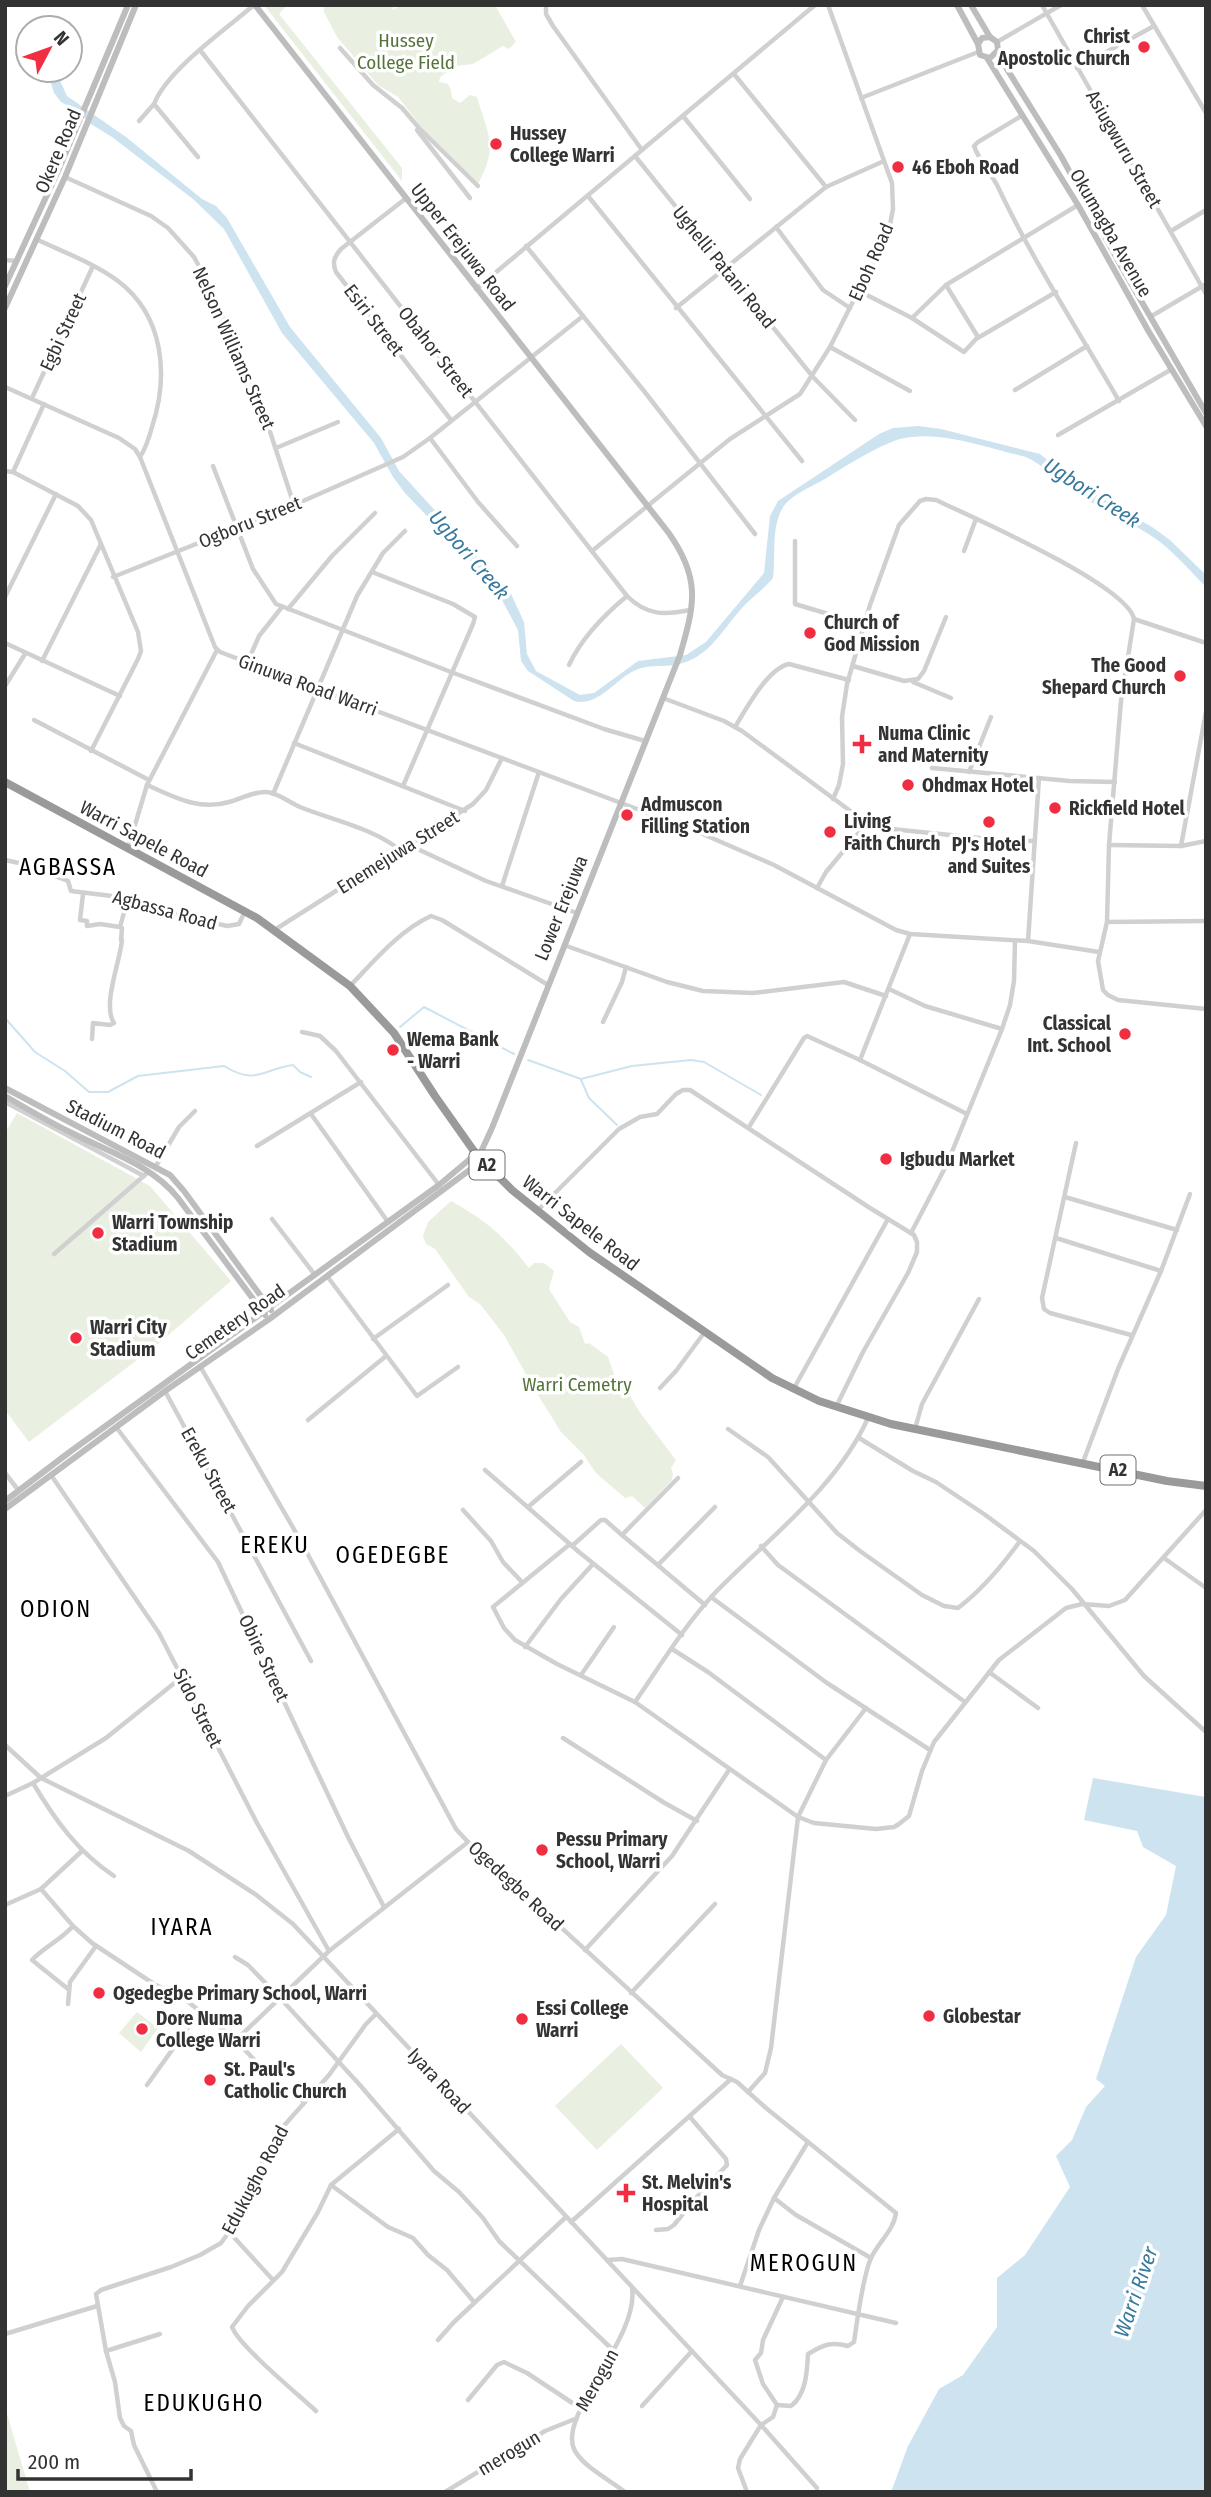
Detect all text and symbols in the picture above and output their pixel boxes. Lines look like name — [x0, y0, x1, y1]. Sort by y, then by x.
north arrow — [14, 14, 84, 84]
place label: Christ Apostolic Church — [997, 25, 1130, 70]
text: N — [49, 26, 74, 50]
park label: Hussey College Field — [357, 29, 455, 74]
marker: Christ Apostolic Church — [1136, 39, 1152, 55]
street label: Asiugwuru Street — [1081, 86, 1167, 213]
street label: Okere Road — [30, 105, 86, 197]
place label: Hussey College Warri — [510, 122, 615, 167]
marker: Hussey College Warri — [488, 136, 504, 152]
place label: 46 Eboh Road — [912, 156, 1019, 179]
marker: 46 Eboh Road — [890, 159, 906, 175]
street label: Okumagba Avenue — [1065, 165, 1157, 301]
street label: Upper Erejuwa Road — [406, 178, 520, 316]
street label: Ughelli Patani Road — [668, 201, 780, 333]
street label: Eboh Road — [844, 219, 898, 305]
street label: Nelson Williams Street — [188, 263, 281, 434]
street label: Esiri Street — [339, 280, 410, 361]
street label: Egbi Street — [35, 289, 91, 375]
street label: Obahor Street — [393, 302, 479, 403]
water label: Ugbori Creek — [1039, 452, 1145, 534]
street label: Ogboru Street — [195, 491, 305, 553]
water label: Ugbori Creek — [423, 505, 515, 605]
place label: Church of God Mission — [824, 611, 920, 656]
marker: Church of God Mission — [802, 625, 818, 641]
street label: Ginuwa Road Warri — [235, 649, 381, 721]
place label: The Good Shepard Church — [1042, 654, 1166, 699]
marker: The Good Shepard Church — [1172, 668, 1188, 684]
place label: Numa Clinic and Maternity — [878, 722, 989, 767]
marker: Numa Clinic and Maternity — [852, 734, 872, 754]
place label: Ohdmax Hotel — [922, 774, 1035, 797]
marker: Ohdmax Hotel — [900, 777, 916, 793]
place label: Admuscon Filling Station — [640, 793, 750, 838]
street label: Warri Sapele Road — [76, 796, 212, 882]
place label: Rickfield Hotel — [1069, 797, 1186, 820]
marker: Rickfield Hotel — [1047, 800, 1063, 816]
street label: Enemejuwa Street — [333, 805, 464, 899]
marker: Admuscon Filling Station — [619, 807, 635, 823]
place label: Living Faith Church — [844, 810, 940, 855]
marker: PJ's Hotel and Suites — [981, 814, 997, 830]
marker: Living Faith Church — [822, 824, 838, 840]
place label: PJ's Hotel and Suites — [948, 833, 1031, 878]
street label: Lower Erejuwa — [529, 852, 593, 964]
district label: AGBASSA — [19, 853, 117, 881]
street label: Agbassa Road — [110, 885, 220, 935]
place label: Classical Int. School — [1027, 1012, 1112, 1057]
marker: Classical Int. School — [1117, 1026, 1133, 1042]
place label: Wema Bank - Warri — [407, 1028, 499, 1073]
marker: Wema Bank - Warri — [385, 1042, 401, 1058]
street label: Stadium Road — [63, 1094, 169, 1164]
place label: Igbudu Market — [900, 1148, 1015, 1171]
road number: A2 — [470, 1150, 504, 1180]
marker: Igbudu Market — [878, 1151, 894, 1167]
street label: Warri Sapele Road — [518, 1170, 644, 1276]
place label: Warri Township Stadium — [112, 1211, 233, 1256]
marker: Warri Township Stadium — [90, 1225, 106, 1241]
street label: Cemetery Road — [181, 1279, 289, 1365]
place label: Warri City Stadium — [90, 1316, 168, 1361]
marker: Warri City Stadium — [68, 1330, 84, 1346]
park label: Warri Cemetry — [522, 1373, 632, 1396]
street label: Ereku Street — [176, 1423, 242, 1517]
road number: A2 — [1100, 1456, 1136, 1484]
district label: EREKU — [240, 1531, 310, 1559]
district label: OGEDEGBE — [336, 1541, 450, 1569]
district label: ODION — [20, 1595, 92, 1623]
street label: Obire Street — [234, 1611, 295, 1706]
street label: Sido Street — [168, 1665, 228, 1752]
place label: Pessu Primary School, Warri — [556, 1828, 668, 1873]
street label: Ogedegbe Road — [464, 1836, 568, 1936]
marker: Pessu Primary School, Warri — [534, 1842, 550, 1858]
district label: IYARA — [150, 1913, 214, 1941]
place label: Ogedegbe Primary School, Warri — [113, 1982, 367, 2005]
marker: Ogedegbe Primary School, Warri — [91, 1985, 107, 2001]
place label: Essi College Warri — [536, 1997, 629, 2042]
place label: Globestar — [943, 2005, 1022, 2028]
place label: Dore Numa College Warri — [156, 2007, 261, 2052]
marker: Globestar — [921, 2008, 937, 2024]
marker: Essi College Warri — [514, 2011, 530, 2027]
marker: Dore Numa College Warri — [134, 2021, 150, 2037]
street label: Iyara Road — [403, 2043, 475, 2119]
place label: St. Paul's Catholic Church — [224, 2058, 347, 2103]
marker: St. Paul's Catholic Church — [202, 2072, 218, 2088]
street label: Edukugho Road — [217, 2122, 293, 2238]
place label: St. Melvin's Hospital — [642, 2171, 732, 2216]
marker: St. Melvin's Hospital — [616, 2183, 636, 2203]
water label: Warri River — [1108, 2243, 1164, 2341]
district label: MEROGUN — [750, 2249, 858, 2277]
street label: Merogun — [571, 2345, 623, 2415]
district label: EDUKUGHO — [144, 2389, 264, 2417]
street label: merogun — [474, 2425, 544, 2481]
scale bar — [18, 2438, 191, 2482]
text: 200 m — [28, 2449, 80, 2475]

